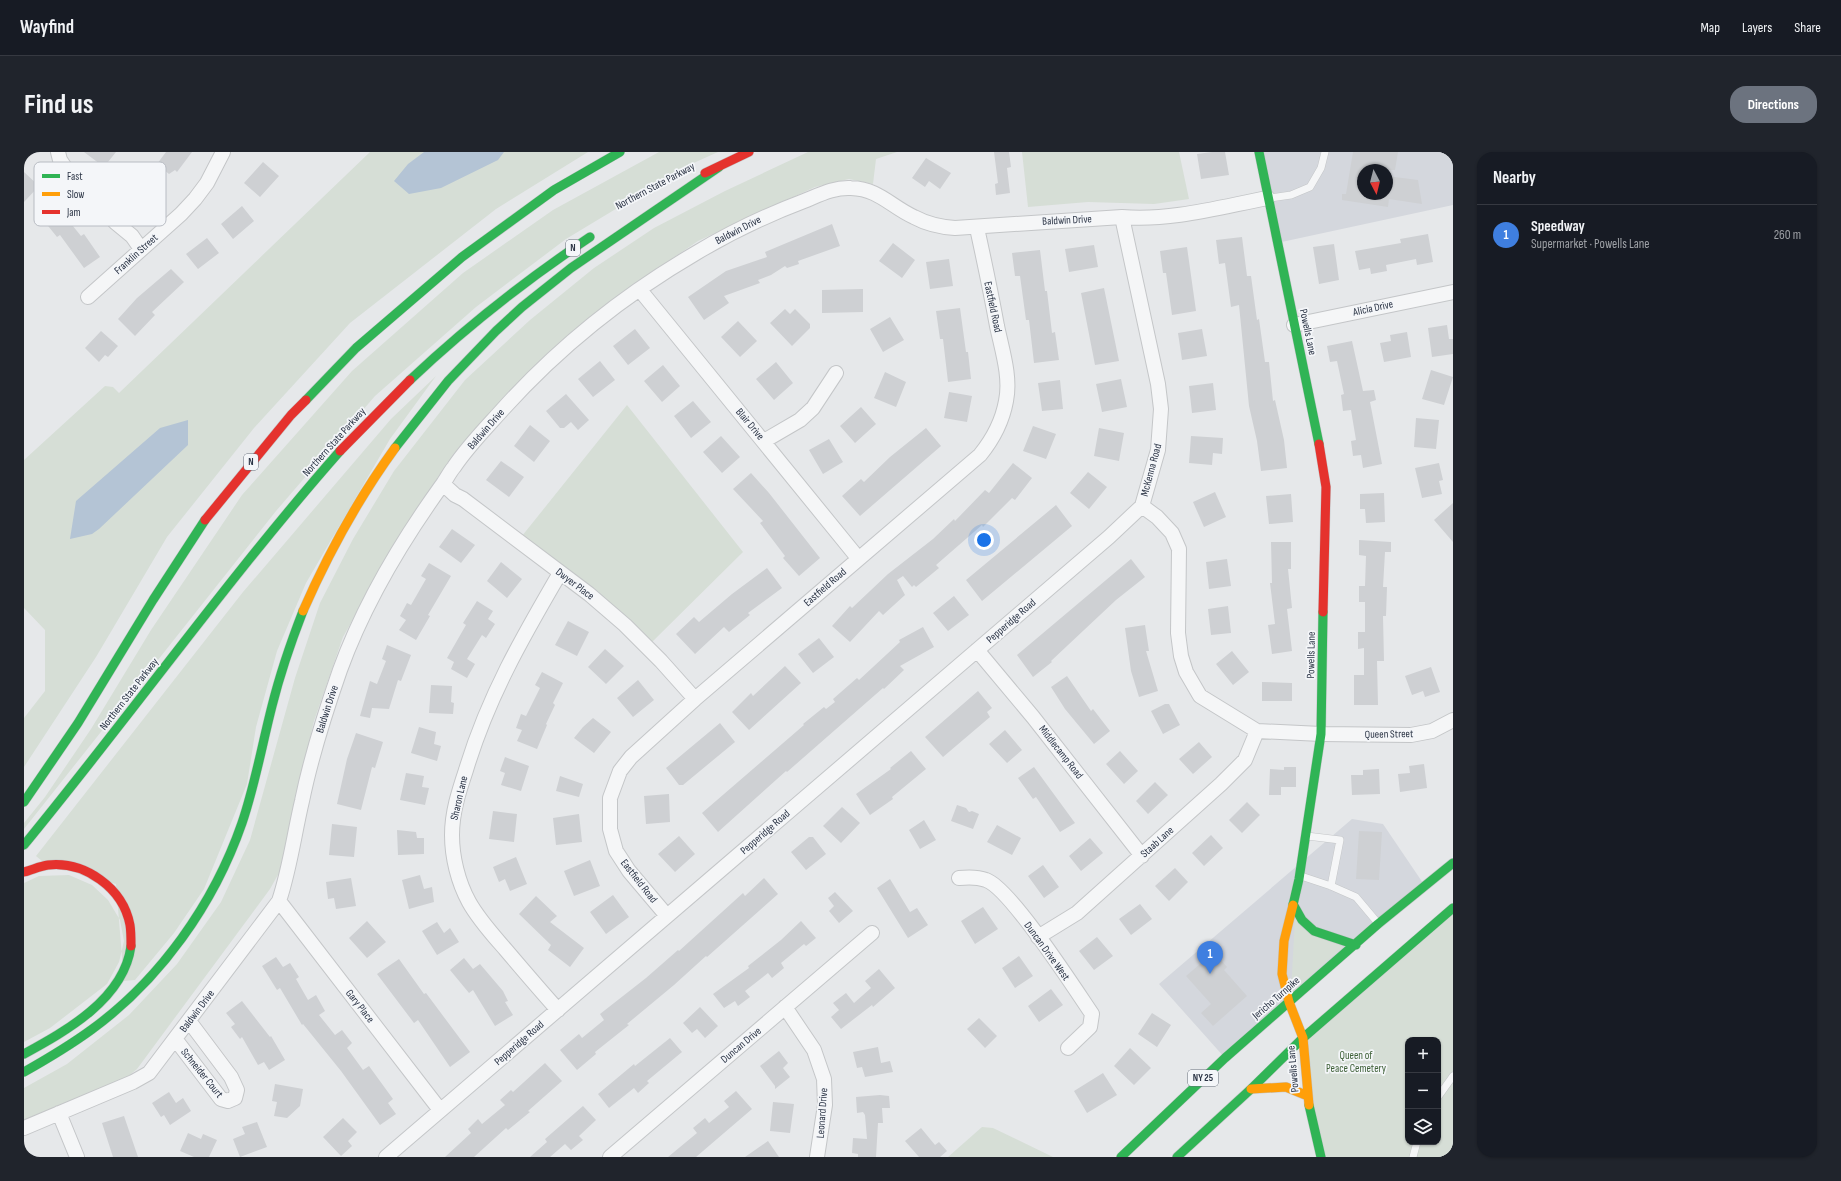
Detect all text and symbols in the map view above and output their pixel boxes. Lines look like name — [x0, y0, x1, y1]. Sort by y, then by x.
text: Wayfind — [20, 16, 74, 39]
text: Map — [1700, 19, 1720, 36]
text: Layers — [1742, 19, 1772, 36]
text: Share — [1794, 19, 1821, 36]
button: Directions — [1730, 86, 1817, 123]
text: Find us — [24, 88, 93, 121]
street label: Northern State Parkway — [613, 159, 697, 212]
legend — [34, 162, 166, 226]
north arrow — [1357, 164, 1393, 200]
text: Nearby — [1493, 168, 1536, 188]
text: Fast — [67, 170, 83, 183]
text: Slow — [67, 188, 84, 201]
text: Jam — [66, 206, 81, 219]
street label: Baldwin Drive — [1042, 212, 1092, 228]
street label: Baldwin Drive — [713, 213, 763, 247]
text: Speedway — [1531, 217, 1585, 236]
text: 1 — [1503, 227, 1509, 243]
text: 260 m — [1774, 227, 1801, 243]
street label: Franklin Street — [111, 231, 161, 277]
text: Supermarket · Powells Lane — [1531, 236, 1650, 252]
road number: N — [566, 240, 580, 256]
street label: Eastfield Road — [981, 280, 1005, 334]
street label: Alicia Drive — [1351, 297, 1394, 319]
street label: Powells Lane — [1297, 308, 1319, 356]
street label: Northern State Parkway — [300, 404, 369, 479]
street label: Baldwin Drive — [465, 406, 507, 452]
street label: Blair Drive — [733, 406, 767, 442]
street label: McKenna Road — [1138, 442, 1164, 498]
road number: N — [244, 454, 258, 470]
your location — [974, 530, 994, 550]
street label: Dwyer Place — [553, 565, 597, 603]
street label: Eastfield Road — [801, 565, 849, 609]
street label: Pepperidge Road — [984, 596, 1039, 646]
street label: Powells Lane — [1304, 631, 1318, 679]
street label: Northern State Parkway — [97, 655, 162, 733]
street label: Baldwin Drive — [313, 683, 341, 735]
street label: Middlecamp Road — [1036, 723, 1086, 782]
street label: Queen Street — [1365, 727, 1414, 741]
street label: Sharon Lane — [448, 775, 470, 821]
street label: Pepperidge Road — [738, 807, 793, 857]
street label: Staab Lane — [1138, 824, 1176, 860]
street label: Eastfield Road — [618, 857, 660, 906]
street label: Duncan Drive West — [1021, 919, 1073, 983]
pin: 1 — [1197, 941, 1223, 974]
street label: Jericho Turnpike — [1249, 974, 1302, 1023]
street label: Baldwin Drive — [177, 987, 217, 1035]
street label: Gary Place — [343, 987, 377, 1025]
street label: Pepperidge Road — [492, 1018, 547, 1068]
street label: Duncan Drive — [718, 1024, 764, 1066]
map controls — [1405, 1037, 1441, 1145]
button: + — [1405, 1037, 1441, 1073]
street label: Powells Lane — [1284, 1045, 1302, 1093]
street label: Schneider Court — [178, 1046, 226, 1101]
park label: Queen of Peace Cemetery — [1326, 1049, 1387, 1075]
road number: NY 25 — [1188, 1070, 1218, 1086]
button: − — [1405, 1073, 1441, 1109]
street label: Leonard Drive — [814, 1087, 830, 1139]
button: layers — [1405, 1109, 1441, 1145]

